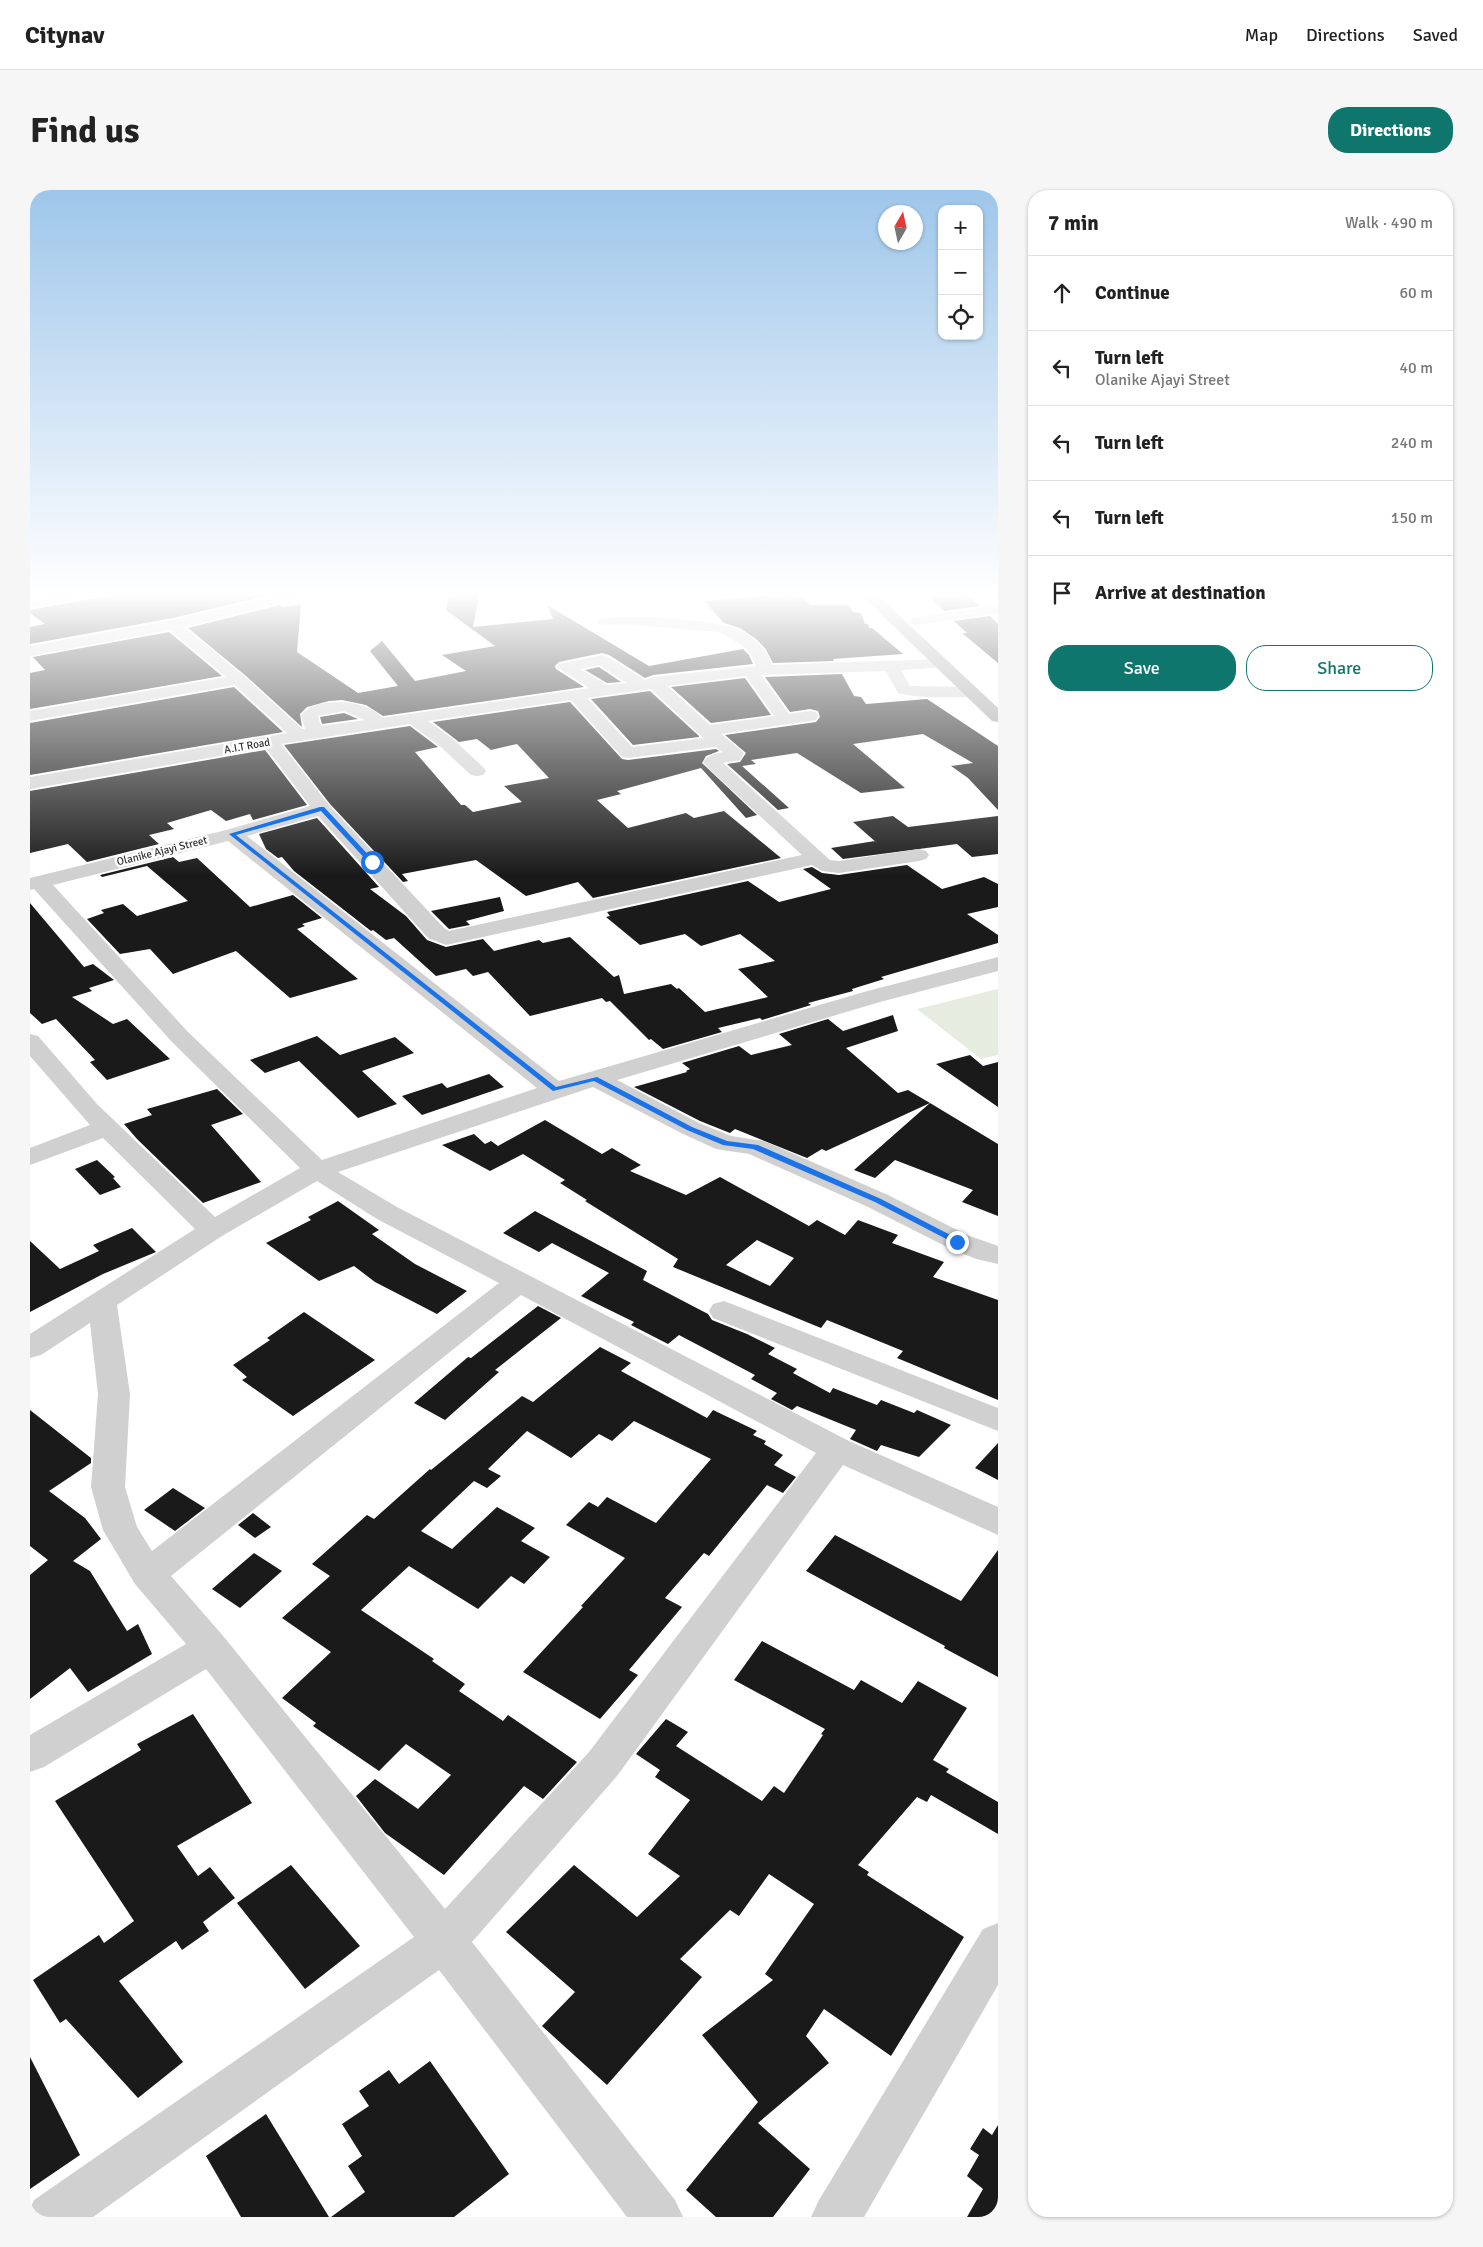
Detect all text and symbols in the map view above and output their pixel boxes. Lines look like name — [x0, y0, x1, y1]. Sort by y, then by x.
text: Citynav — [25, 20, 104, 50]
text: Map — [1245, 24, 1278, 46]
text: Directions — [1306, 24, 1385, 46]
text: Saved — [1413, 24, 1458, 46]
button: Directions — [1328, 107, 1453, 153]
text: Find us — [30, 109, 140, 152]
north arrow — [878, 205, 923, 250]
map controls — [938, 205, 983, 340]
button: + — [938, 205, 983, 250]
text: 7 min — [1048, 210, 1099, 236]
text: Walk · 490 m — [1345, 213, 1433, 233]
button: − — [938, 250, 983, 295]
icon: ahead — [1048, 279, 1076, 307]
text: Continue — [1095, 281, 1170, 305]
text: 60 m — [1399, 283, 1433, 303]
button: locate — [938, 295, 983, 340]
text: Turn left — [1095, 346, 1164, 370]
icon: left — [1048, 354, 1076, 382]
text: 40 m — [1399, 358, 1433, 378]
text: Olanike Ajayi Street — [1095, 370, 1230, 390]
icon: left — [1048, 429, 1076, 457]
text: Turn left — [1095, 431, 1164, 455]
text: 240 m — [1391, 433, 1433, 453]
icon: left — [1048, 504, 1076, 532]
text: Turn left — [1095, 506, 1164, 530]
text: 150 m — [1391, 508, 1433, 528]
icon: arrive — [1048, 579, 1076, 607]
text: Arrive at destination — [1095, 581, 1266, 605]
button: Save — [1048, 645, 1236, 691]
button: Share — [1246, 645, 1433, 691]
street label: A.I.T Road — [223, 736, 271, 756]
street label: Olanike Ajayi Street — [115, 833, 209, 869]
route start — [361, 851, 384, 874]
route end — [946, 1231, 969, 1254]

